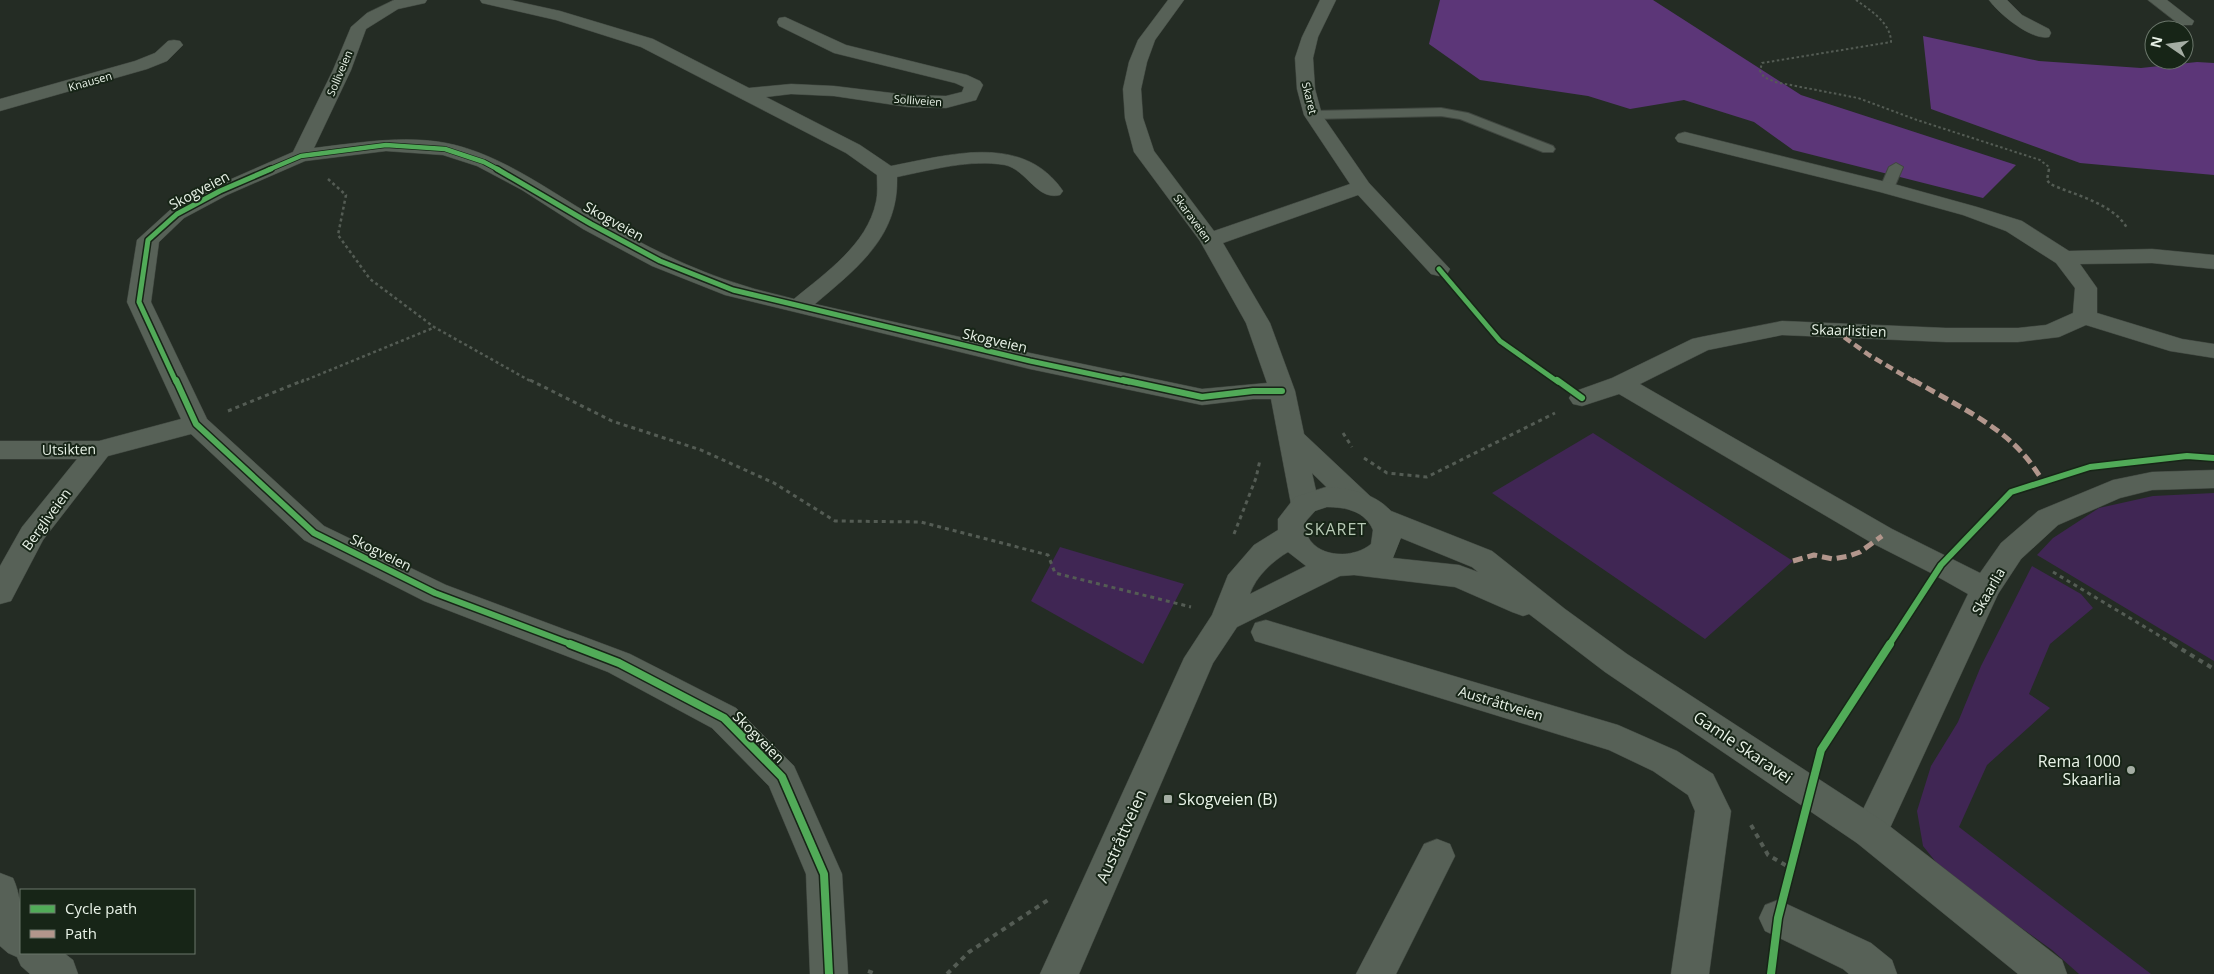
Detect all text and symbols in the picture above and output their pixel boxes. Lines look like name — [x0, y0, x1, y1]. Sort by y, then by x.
north arrow — [2144, 20, 2194, 70]
text: N — [2145, 34, 2166, 50]
street label: Solliveien — [323, 48, 355, 98]
street label: Knausen — [67, 68, 113, 94]
street label: Skaret — [1299, 80, 1321, 116]
street label: Solliveien — [893, 91, 943, 109]
street label: Skogveien — [165, 166, 233, 214]
street label: Skaraveien — [1171, 191, 1215, 245]
street label: Skogveien — [581, 197, 647, 245]
street label: Skaarlistien — [1811, 319, 1887, 341]
street label: Skogveien — [961, 323, 1029, 357]
street label: Utsikten — [42, 439, 96, 459]
street label: Bergliveien — [17, 484, 75, 554]
district label: SKARET — [1305, 518, 1367, 540]
street label: Skogveien — [347, 529, 415, 575]
street label: Skaarlia — [1967, 564, 2009, 618]
street label: Austråttveien — [1456, 681, 1546, 725]
street label: Gamle Skaravei — [1689, 706, 1797, 788]
street label: Skogveien — [729, 707, 789, 767]
place label: Rema 1000 Skaarlia — [2038, 750, 2121, 790]
marker: Rema 1000 Skaarlia — [2125, 764, 2137, 776]
street label: Austråttveien — [1091, 786, 1151, 886]
place label: Skogveien (B) — [1178, 788, 1278, 810]
marker: Skogveien (B) — [1162, 793, 1174, 805]
legend — [20, 889, 195, 954]
text: Cycle path — [65, 898, 137, 918]
text: Path — [65, 923, 97, 943]

